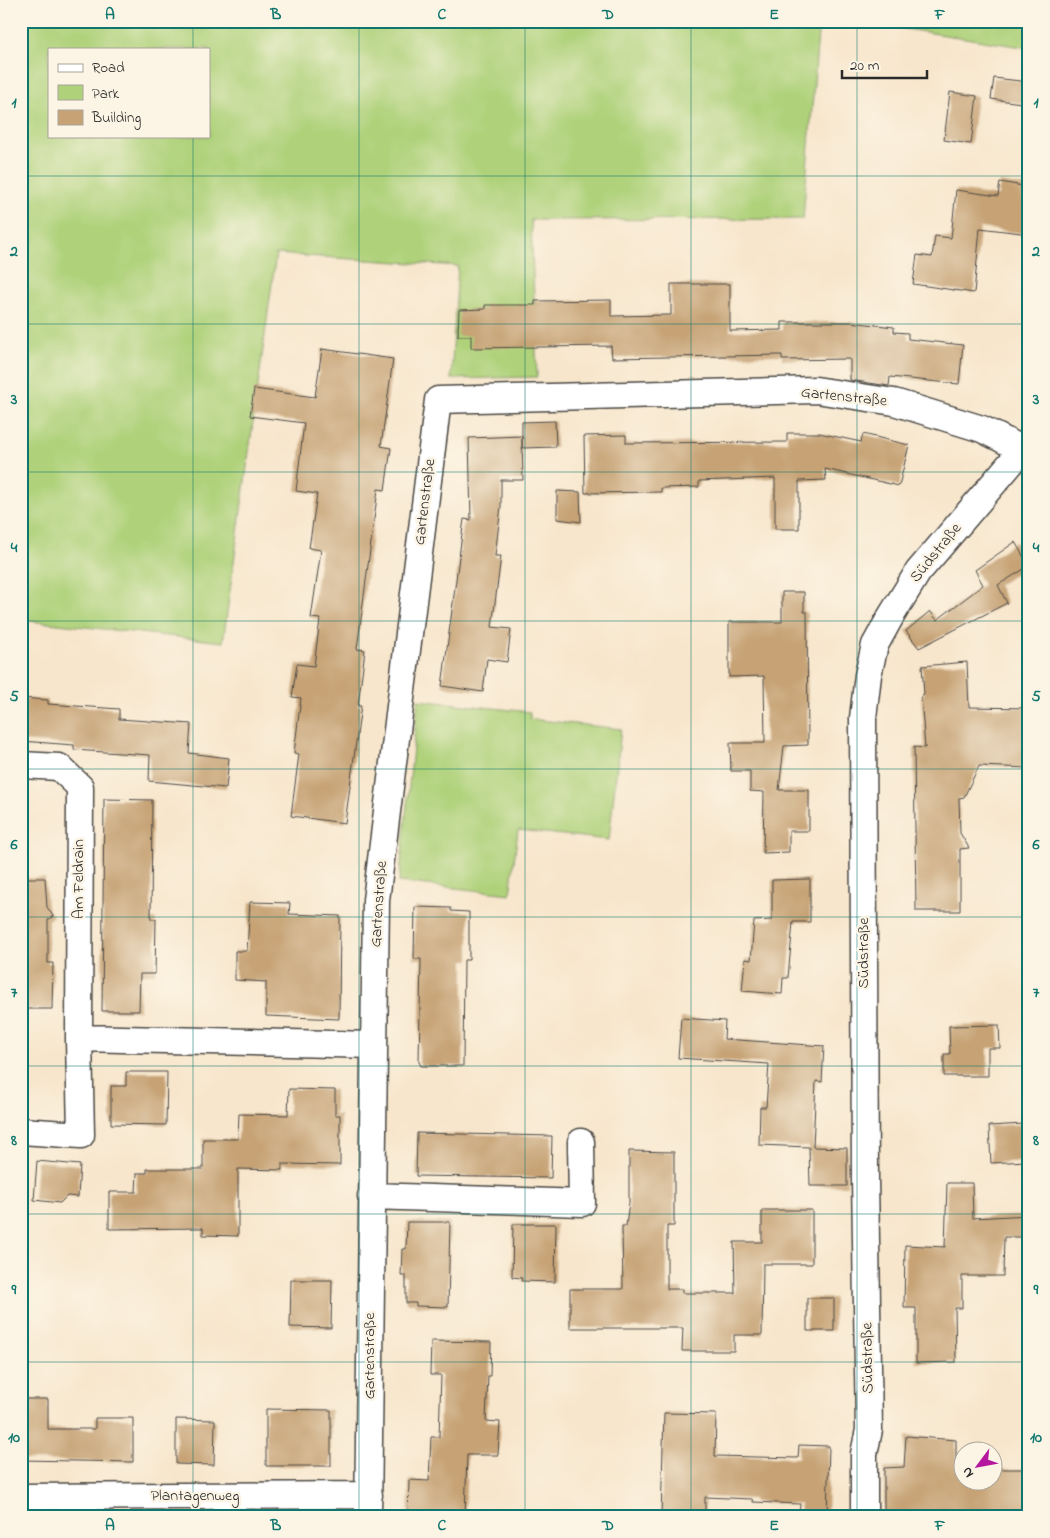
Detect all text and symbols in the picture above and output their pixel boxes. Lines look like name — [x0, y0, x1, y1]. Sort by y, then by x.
text: A — [105, 3, 115, 27]
text: B — [270, 3, 282, 27]
text: C — [438, 3, 447, 27]
text: D — [601, 3, 614, 27]
text: E — [769, 3, 779, 27]
text: F — [934, 3, 946, 27]
legend — [48, 48, 210, 138]
scale bar — [842, 48, 928, 80]
text: 20 m — [850, 55, 880, 77]
text: Road — [92, 57, 125, 79]
text: Park — [92, 83, 120, 105]
text: 1 — [11, 91, 17, 115]
text: 1 — [1033, 91, 1039, 115]
text: Building — [91, 107, 141, 130]
text: 2 — [9, 240, 18, 264]
text: 2 — [1031, 240, 1040, 264]
street label: Gartenstraße — [800, 381, 889, 414]
text: 3 — [10, 388, 18, 412]
text: 3 — [1032, 388, 1040, 412]
street label: Gartenstraße — [408, 457, 442, 547]
street label: Südstraße — [904, 517, 968, 588]
text: 4 — [10, 536, 18, 560]
text: 4 — [1032, 536, 1040, 560]
text: 5 — [9, 685, 19, 709]
text: 5 — [1031, 685, 1041, 709]
text: 6 — [9, 833, 18, 857]
text: 6 — [1031, 833, 1040, 857]
street label: Am Feldrain — [67, 839, 91, 919]
street label: Gartenstraße — [364, 859, 394, 948]
street label: Südstraße — [852, 917, 876, 989]
text: 7 — [11, 981, 18, 1005]
text: 7 — [1033, 981, 1040, 1005]
text: 8 — [10, 1129, 17, 1153]
text: 8 — [1032, 1129, 1039, 1153]
text: 9 — [11, 1278, 17, 1302]
text: 9 — [1033, 1278, 1039, 1302]
street label: Gartenstraße — [358, 1312, 382, 1399]
street label: Südstraße — [855, 1321, 881, 1394]
text: 10 — [8, 1426, 20, 1450]
text: 10 — [1030, 1426, 1042, 1450]
north arrow — [952, 1440, 1002, 1490]
text: N — [957, 1463, 980, 1482]
street label: Plantagenweg — [151, 1484, 239, 1508]
text: A — [105, 1514, 115, 1538]
text: B — [270, 1514, 282, 1538]
text: C — [438, 1514, 447, 1538]
text: D — [601, 1514, 614, 1538]
text: E — [769, 1514, 779, 1538]
text: F — [934, 1514, 946, 1538]

